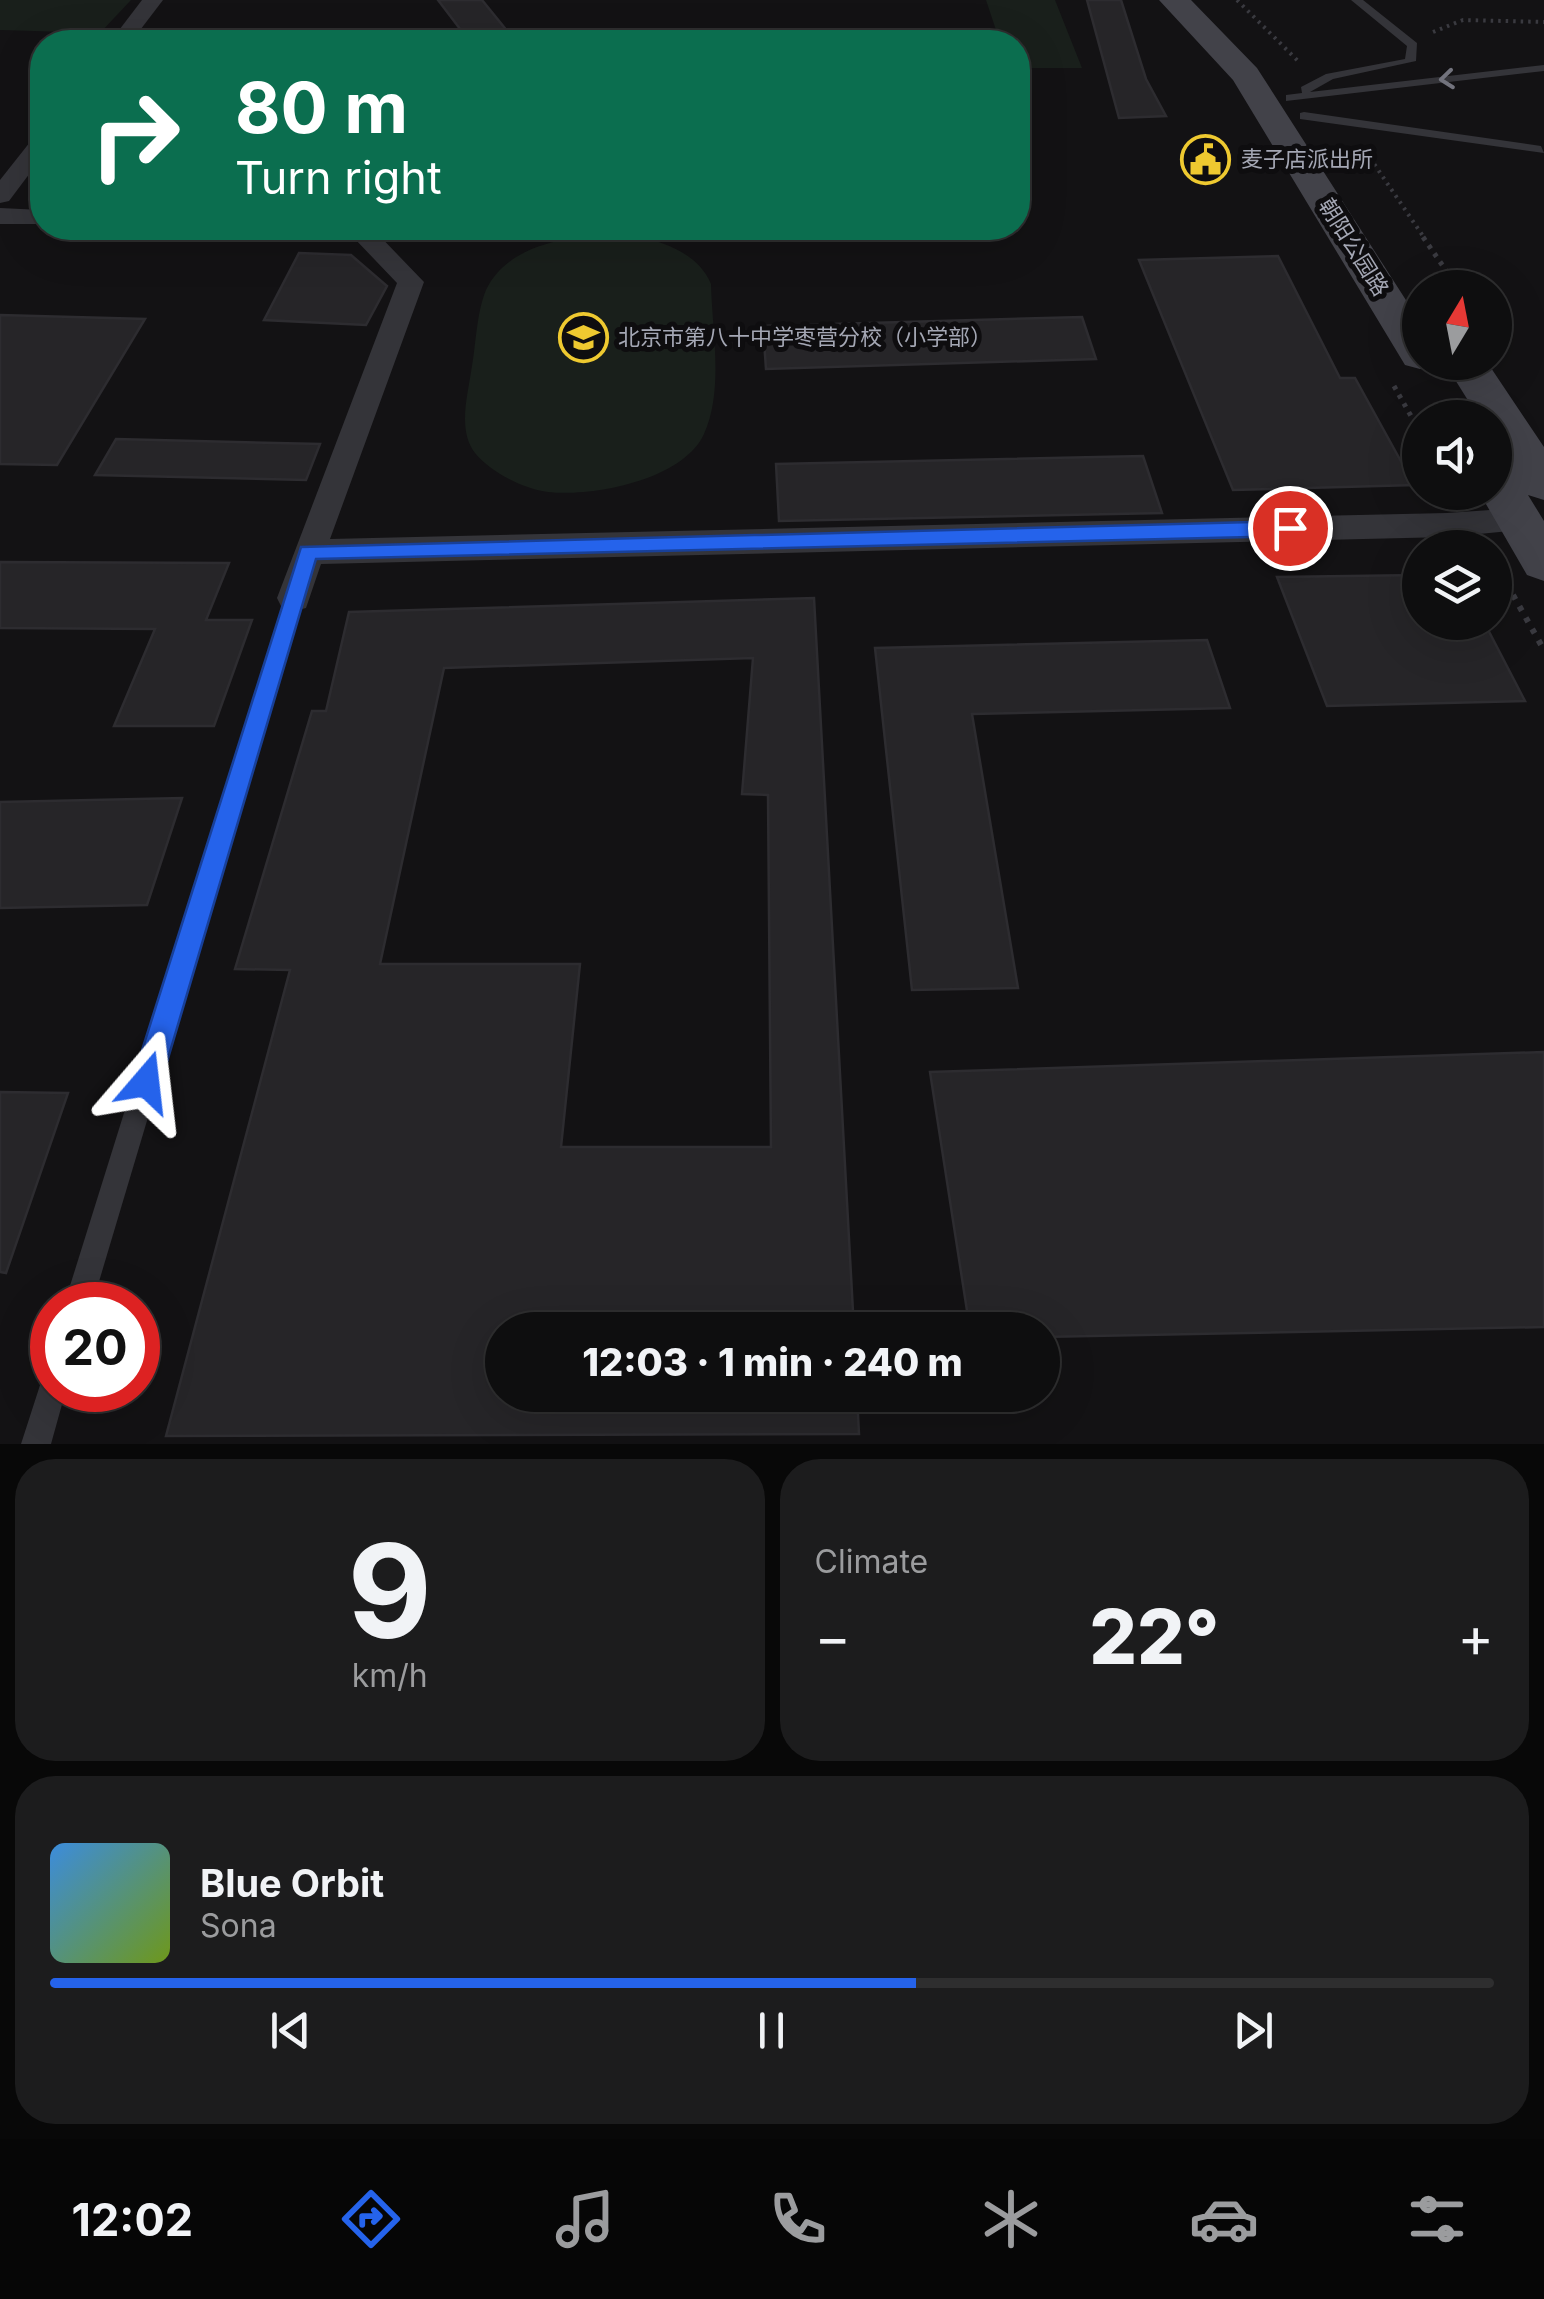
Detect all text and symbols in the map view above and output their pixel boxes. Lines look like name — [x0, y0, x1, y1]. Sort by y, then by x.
text: 80 m — [235, 65, 408, 150]
one-way arrow — [1439, 68, 1455, 89]
icon: right — [70, 70, 200, 200]
public building icon: 麦子店派出所 — [1180, 133, 1232, 185]
place label: 麦子店派出所 — [1241, 146, 1373, 172]
text: Turn right — [235, 150, 442, 205]
street label: 朝阳公园路 — [1314, 193, 1394, 301]
north arrow — [1402, 270, 1512, 380]
map controls — [1402, 270, 1512, 640]
school or university icon: 北京市第八十中学枣营分校（小学部） — [557, 311, 609, 363]
place label: 北京市第八十中学枣营分校（小学部） — [618, 324, 992, 350]
button: sound — [1402, 400, 1512, 510]
pin — [1248, 486, 1333, 571]
icon: arrive — [1263, 501, 1318, 556]
button: layers — [1402, 530, 1512, 640]
position arrow — [94, 1030, 198, 1134]
speed limit sign: 20 — [30, 1282, 160, 1412]
text: 12:03 · 1 min · 240 m — [582, 1339, 963, 1385]
text: 9 — [348, 1512, 432, 1669]
text: Climate — [815, 1542, 928, 1581]
text: 22° — [1089, 1591, 1219, 1682]
text: − — [815, 1604, 851, 1670]
text: + — [1458, 1604, 1494, 1670]
text: km/h — [352, 1656, 428, 1695]
text: Blue Orbit — [200, 1860, 384, 1906]
text: Sona — [200, 1906, 277, 1945]
icon: previous — [263, 2003, 318, 2058]
icon: pause — [744, 2003, 799, 2058]
icon: next — [1226, 2003, 1281, 2058]
icon: directions — [336, 2184, 406, 2254]
icon: music — [550, 2184, 620, 2254]
icon: phone — [763, 2184, 833, 2254]
icon: climate — [976, 2184, 1046, 2254]
icon: car — [1189, 2184, 1259, 2254]
icon: filters — [1402, 2184, 1472, 2254]
text: 12:02 — [72, 2192, 193, 2247]

